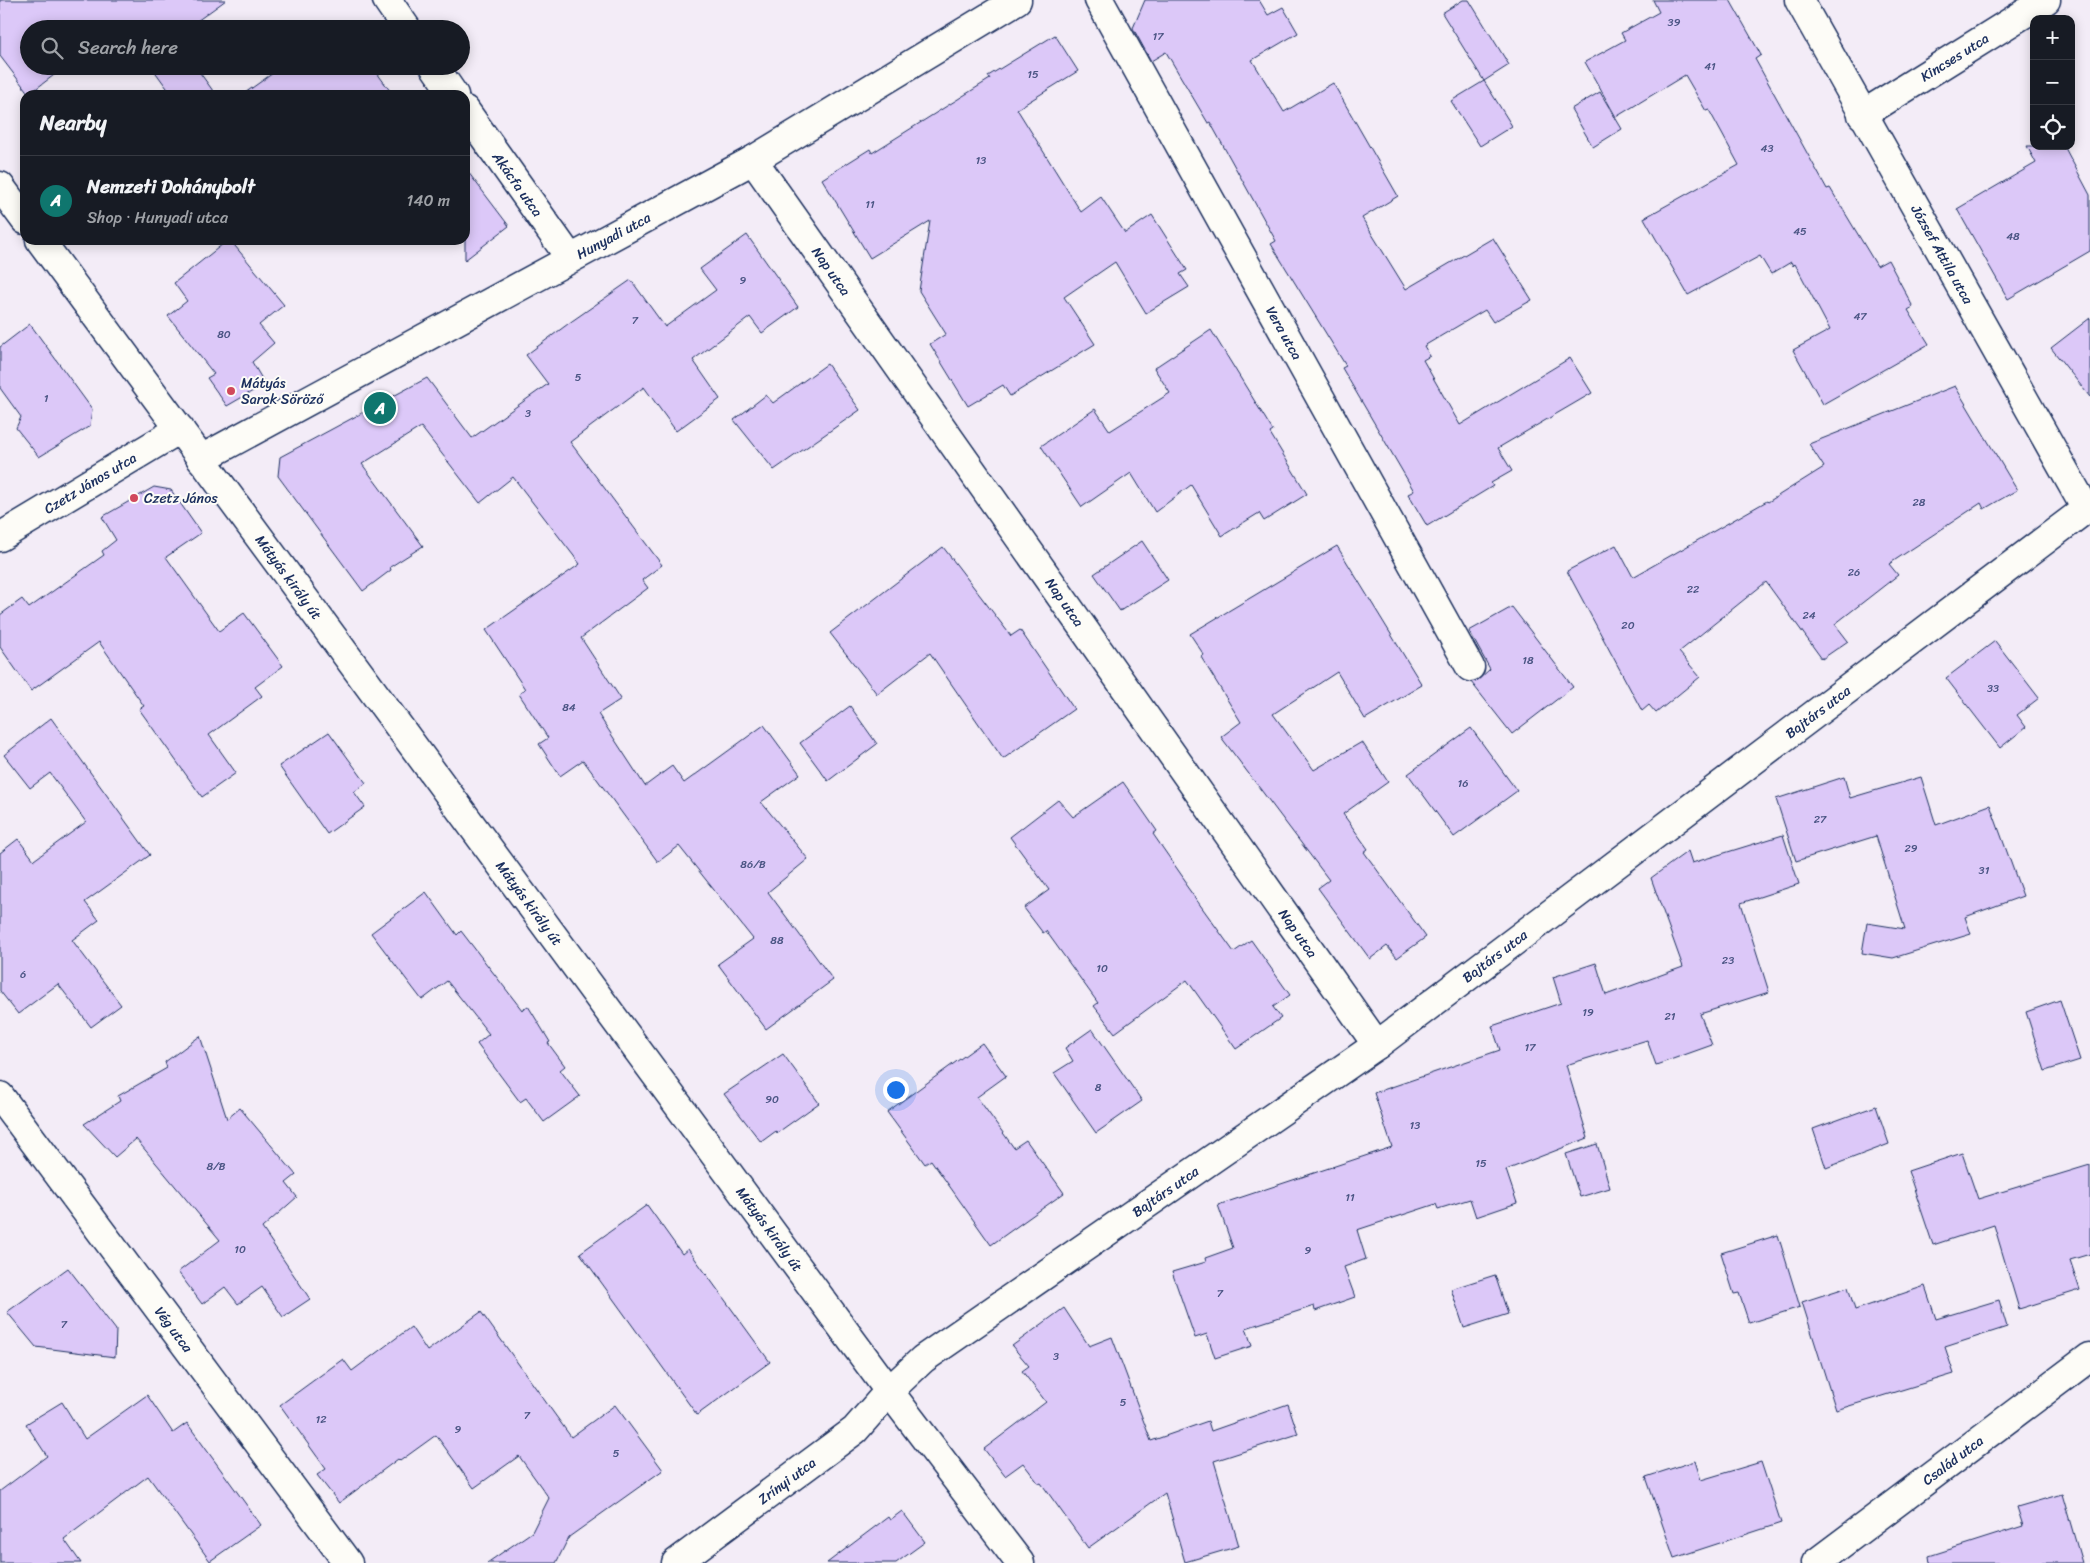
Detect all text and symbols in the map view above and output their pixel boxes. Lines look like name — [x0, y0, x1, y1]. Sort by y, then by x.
house number: 39 — [1668, 13, 1681, 32]
map controls — [2030, 15, 2075, 150]
button: + — [2030, 15, 2075, 60]
search box — [20, 20, 470, 75]
street label: Kincses utca — [1915, 26, 1994, 89]
house number: 17 — [1153, 27, 1164, 46]
text: Search here — [78, 31, 178, 64]
icon: search — [38, 34, 66, 62]
house number: 41 — [1704, 57, 1716, 76]
button: − — [2030, 60, 2075, 105]
house number: 15 — [1027, 65, 1039, 84]
text: Nearby — [40, 104, 106, 142]
button: locate — [2030, 105, 2075, 150]
house number: 43 — [1761, 139, 1773, 158]
street label: Akácfa utca — [485, 146, 549, 222]
house number: 13 — [976, 151, 986, 170]
text: Nemzeti Dohánybolt — [87, 170, 255, 203]
text: A — [51, 186, 61, 215]
text: 140 m — [407, 186, 450, 215]
house number: 11 — [865, 195, 875, 214]
street label: József Attila utca — [1903, 199, 1981, 310]
text: Shop · Hunyadi utca — [87, 203, 228, 232]
street label: Hunyadi utca — [572, 205, 656, 267]
house number: 45 — [1793, 222, 1807, 241]
house number: 48 — [2006, 227, 2020, 246]
street label: Nap utca — [805, 242, 857, 301]
house number: 9 — [740, 271, 747, 290]
street label: Vera utca — [1259, 302, 1309, 365]
house number: 47 — [1853, 307, 1867, 326]
house number: 7 — [632, 311, 639, 330]
house number: 80 — [217, 325, 231, 344]
house number: 5 — [575, 368, 582, 387]
place label: Mátyás Sarok Söröző — [241, 371, 324, 412]
marker: Mátyás Sarok Söröző — [225, 385, 237, 397]
house number: 1 — [44, 389, 49, 408]
pin: A — [364, 389, 396, 427]
house number: 3 — [525, 404, 531, 423]
street label: Czetz János utca — [39, 446, 142, 521]
place label: Czetz János — [144, 486, 218, 511]
marker: Czetz János — [128, 492, 140, 504]
house number: 28 — [1913, 493, 1926, 512]
street label: Mátyás király út — [248, 529, 328, 626]
house number: 26 — [1848, 563, 1860, 582]
street label: Nap utca — [1038, 573, 1091, 632]
house number: 22 — [1687, 580, 1700, 599]
house number: 24 — [1802, 606, 1816, 625]
house number: 20 — [1621, 616, 1635, 635]
house number: 18 — [1522, 651, 1534, 670]
street label: Bajtárs utca — [1780, 678, 1857, 745]
house number: 33 — [1987, 679, 1999, 698]
house number: 84 — [562, 698, 576, 717]
house number: 16 — [1458, 774, 1468, 793]
house number: 27 — [1814, 810, 1827, 829]
house number: 29 — [1904, 839, 1918, 858]
street label: Mátyás király út — [489, 855, 569, 951]
house number: 86/B — [740, 855, 766, 874]
house number: 31 — [1979, 861, 1990, 880]
street label: Nap utca — [1272, 904, 1324, 963]
street label: Bajtárs utca — [1457, 923, 1534, 990]
house number: 88 — [770, 931, 784, 950]
house number: 23 — [1722, 951, 1734, 970]
house number: 10 — [1096, 959, 1108, 978]
house number: 6 — [20, 965, 26, 984]
house number: 19 — [1582, 1003, 1594, 1022]
house number: 21 — [1664, 1007, 1676, 1026]
house number: 17 — [1525, 1038, 1536, 1057]
your location — [883, 1077, 909, 1103]
house number: 8 — [1095, 1078, 1102, 1097]
house number: 90 — [765, 1090, 779, 1109]
house number: 13 — [1410, 1116, 1420, 1135]
house number: 15 — [1475, 1154, 1487, 1173]
house number: 8/B — [206, 1157, 226, 1176]
street label: Bajtárs utca — [1127, 1159, 1205, 1224]
street label: Mátyás király út — [729, 1181, 809, 1277]
house number: 11 — [1345, 1188, 1355, 1207]
house number: 10 — [234, 1240, 246, 1259]
house number: 9 — [1305, 1241, 1312, 1260]
house number: 7 — [1217, 1284, 1224, 1303]
street label: Vég utca — [148, 1301, 200, 1359]
house number: 7 — [61, 1315, 68, 1334]
house number: 3 — [1053, 1347, 1059, 1366]
house number: 5 — [1120, 1393, 1127, 1412]
house number: 7 — [524, 1406, 531, 1425]
house number: 12 — [315, 1410, 327, 1429]
house number: 9 — [455, 1420, 462, 1439]
street label: Család utca — [1917, 1429, 1989, 1492]
house number: 5 — [613, 1444, 620, 1463]
street label: Zrínyi utca — [752, 1451, 822, 1511]

